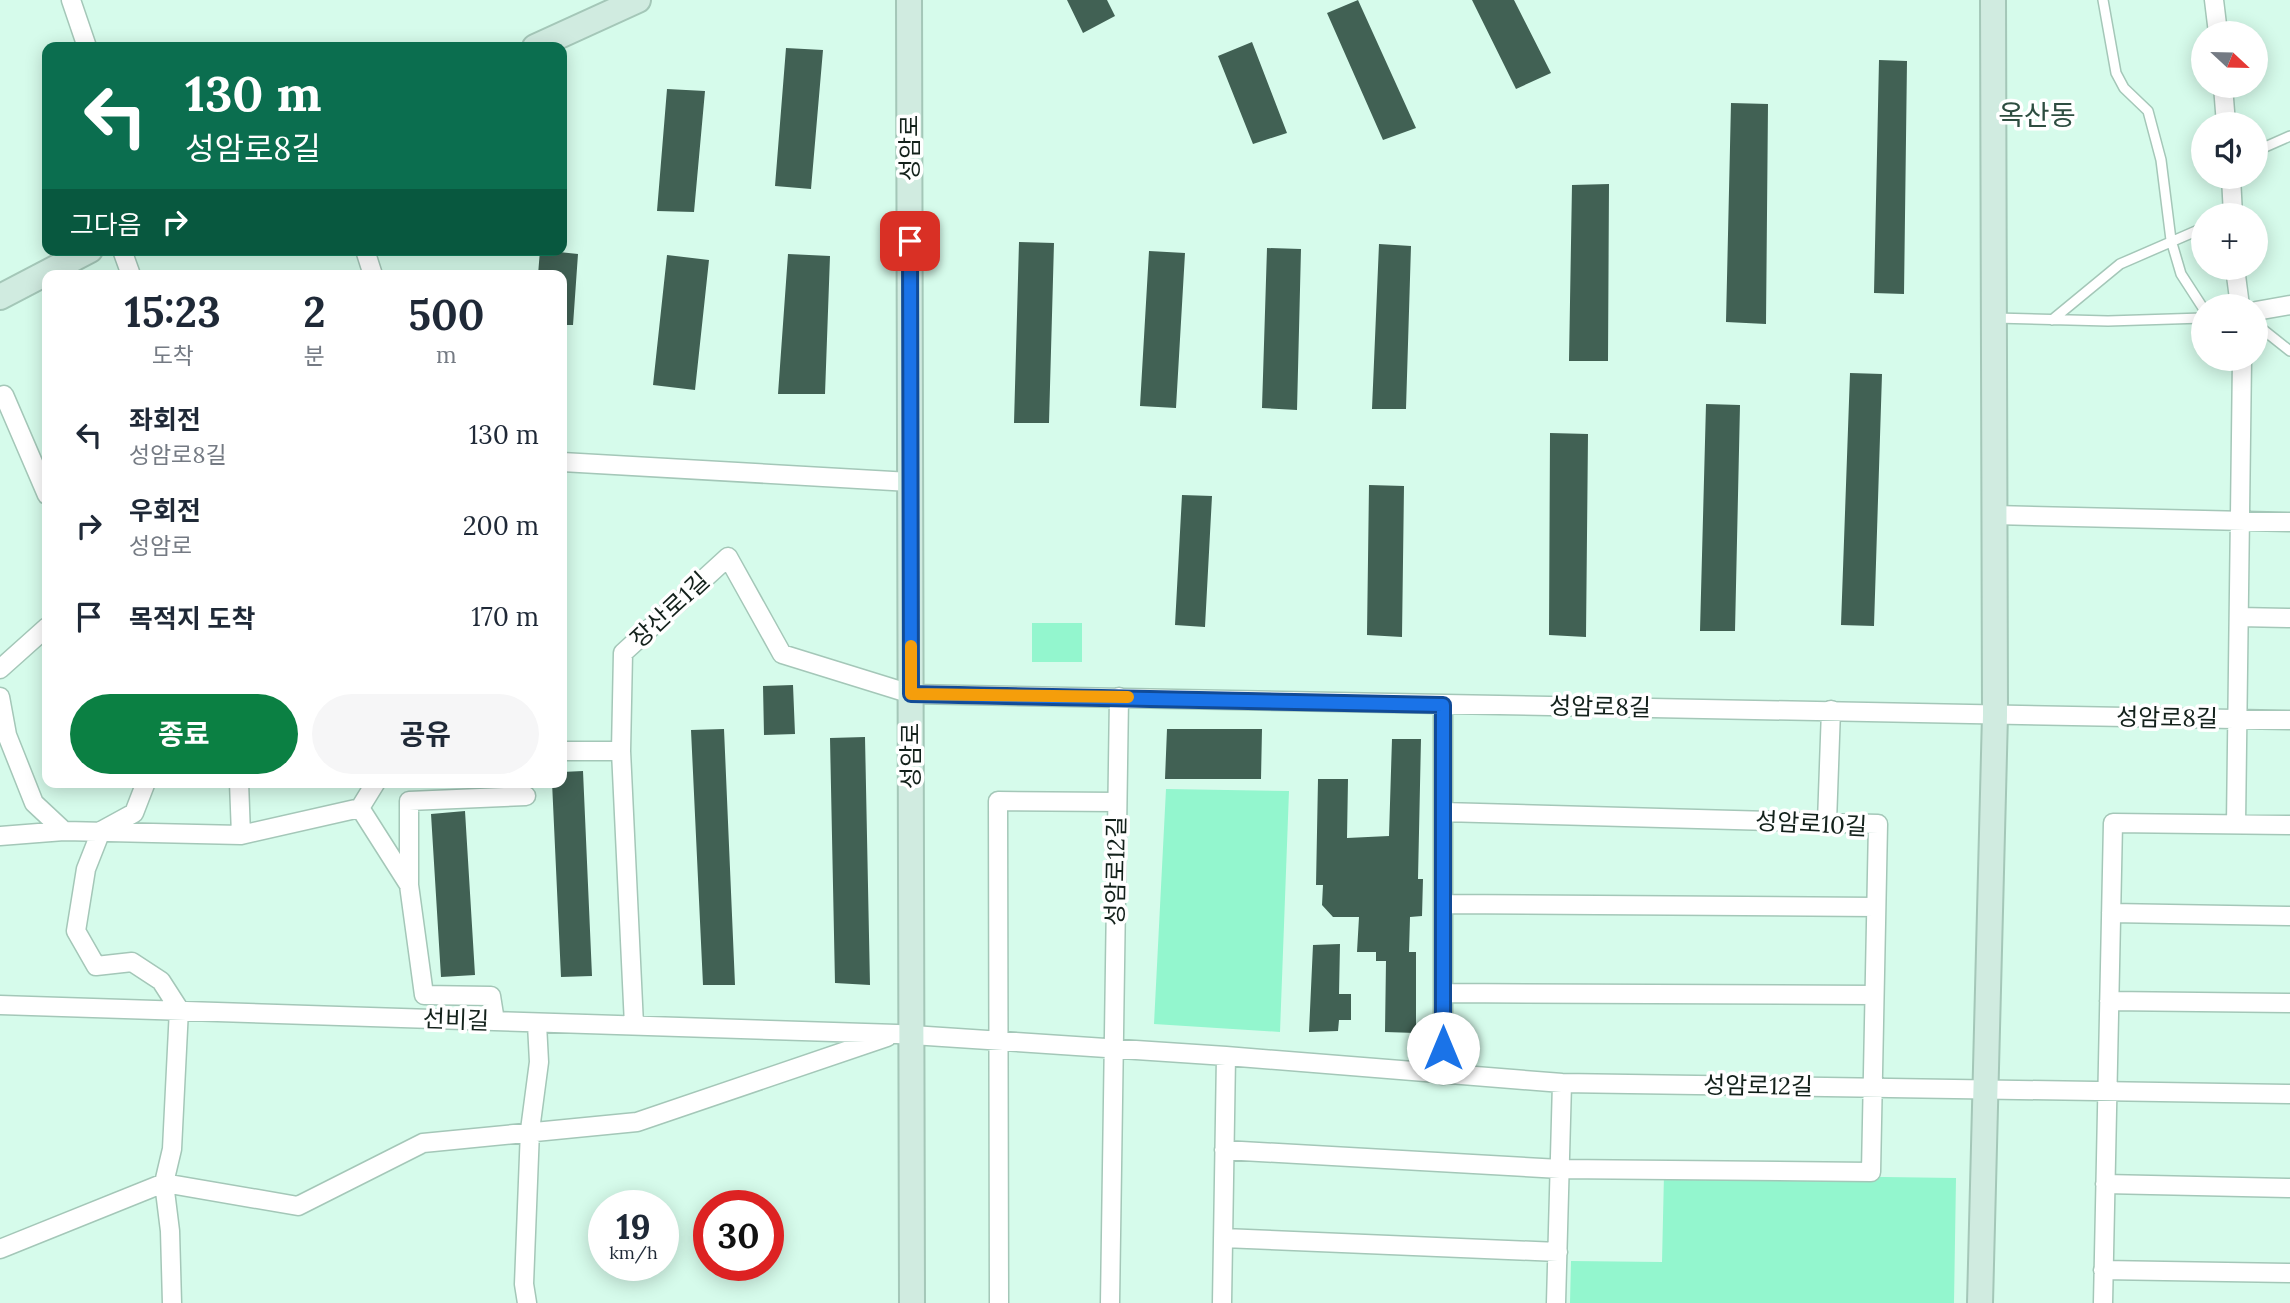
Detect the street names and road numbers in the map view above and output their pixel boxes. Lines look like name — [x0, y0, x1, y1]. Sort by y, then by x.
street label: 성암로 — [894, 115, 925, 181]
street label: 장산로1길 — [624, 565, 716, 654]
street label: 성암로8길 — [1549, 690, 1651, 723]
street label: 성암로8길 — [2116, 701, 2218, 734]
street label: 성암로 — [895, 723, 926, 789]
street label: 성암로10길 — [1754, 805, 1868, 842]
street label: 성암로12길 — [1099, 816, 1132, 926]
street label: 선비길 — [422, 1003, 490, 1036]
street label: 성암로12길 — [1703, 1069, 1813, 1102]

